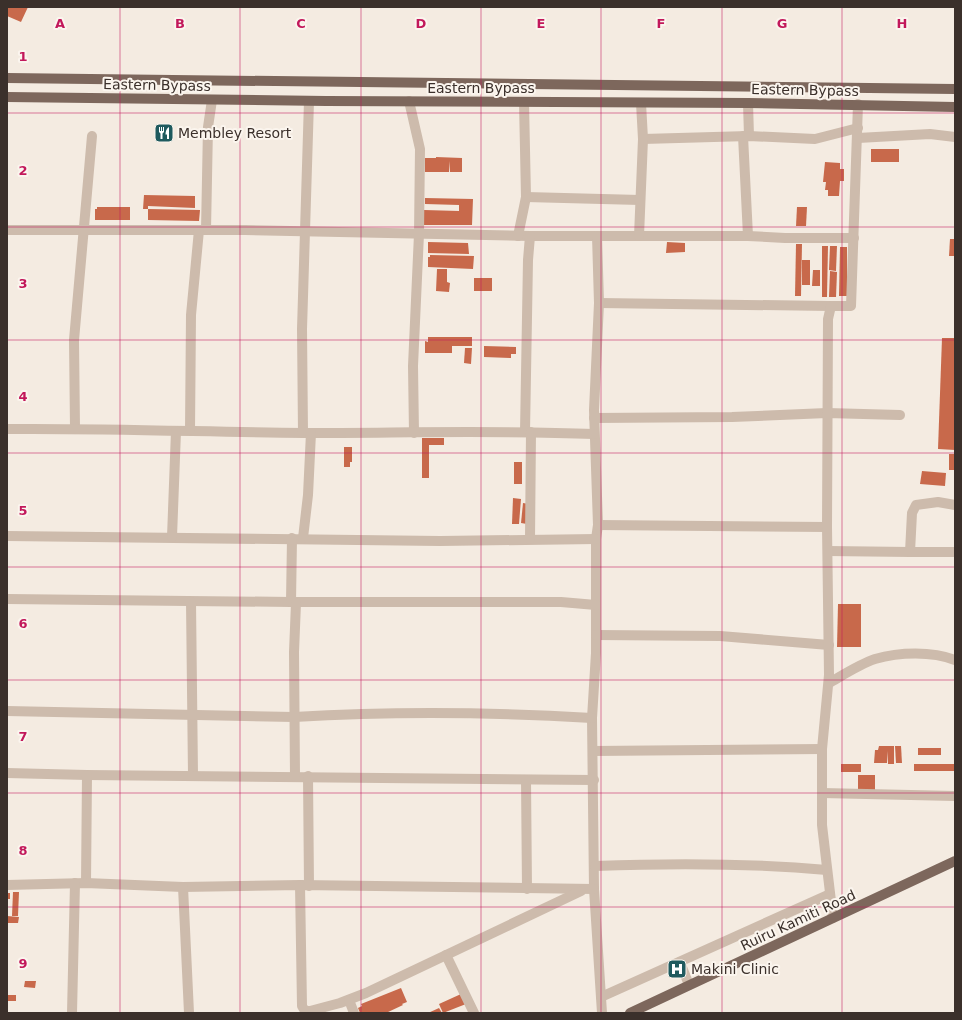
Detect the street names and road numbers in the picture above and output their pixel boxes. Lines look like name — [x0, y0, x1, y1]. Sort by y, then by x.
street label: Eastern Bypass — [103, 76, 211, 94]
street label: Eastern Bypass — [427, 80, 535, 96]
street label: Eastern Bypass — [751, 81, 859, 99]
street label: Ruiru Kamiti Road — [738, 886, 858, 954]

